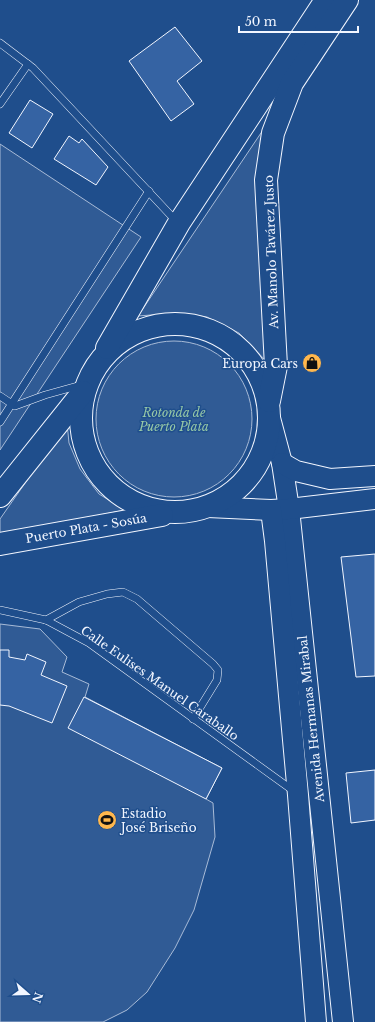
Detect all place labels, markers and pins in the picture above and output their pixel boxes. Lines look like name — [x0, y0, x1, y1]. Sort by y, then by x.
shop icon: Europa Cars — [301, 352, 323, 374]
place label: Europa Cars — [222, 356, 298, 371]
place label: Estadio José Briseño — [119, 806, 197, 835]
sports icon: Estadio José Briseño — [96, 809, 118, 831]

